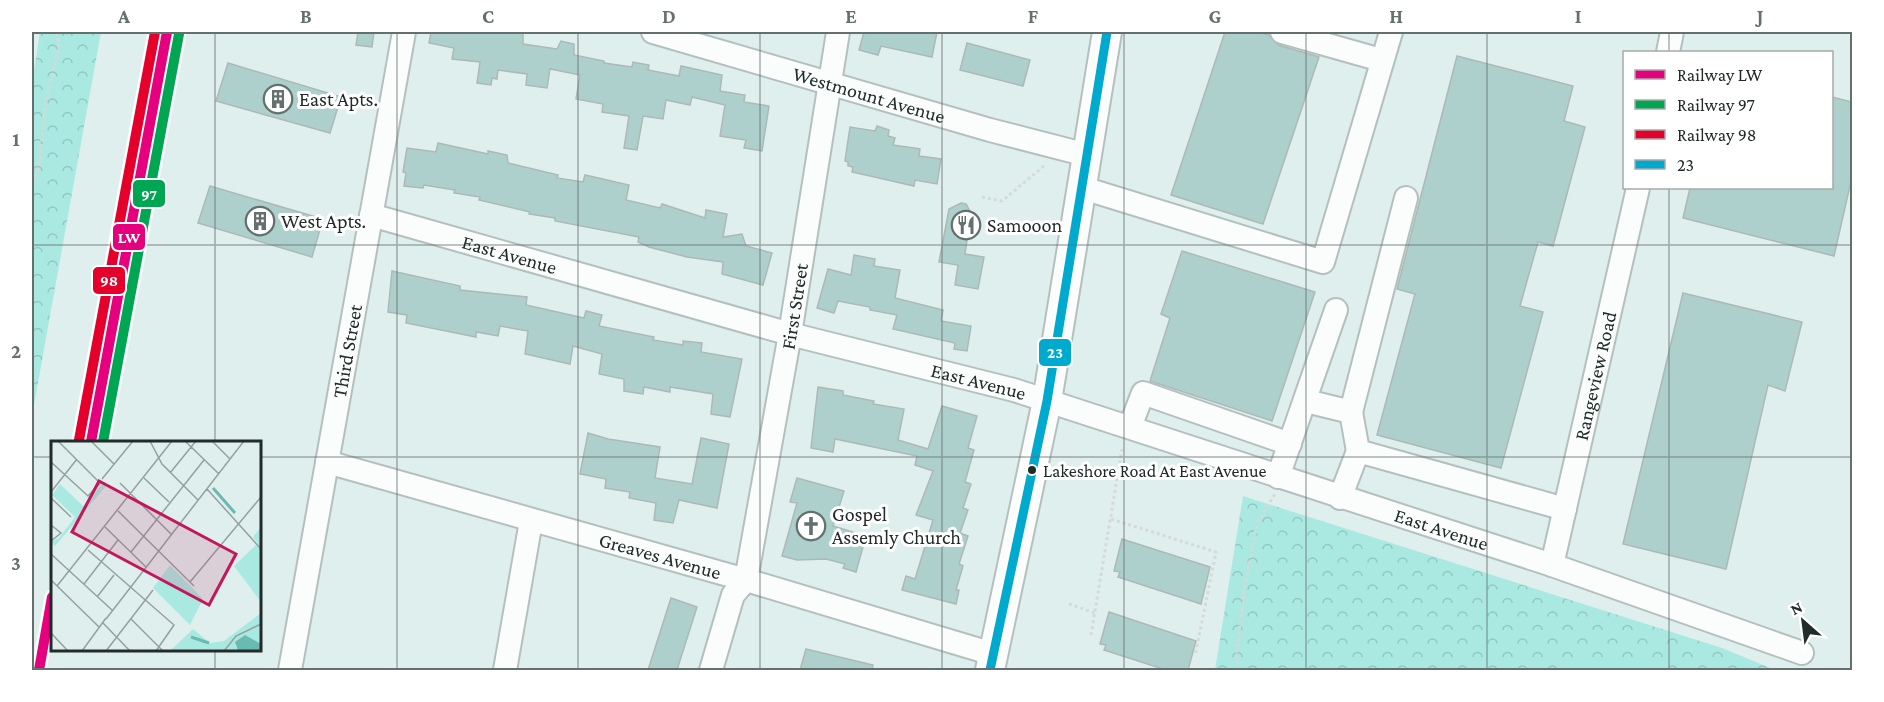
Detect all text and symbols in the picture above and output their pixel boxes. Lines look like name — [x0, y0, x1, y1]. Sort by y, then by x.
text: A — [117, 5, 131, 27]
text: B — [300, 5, 312, 27]
text: C — [482, 5, 494, 27]
text: D — [662, 5, 676, 27]
text: E — [845, 5, 857, 27]
text: F — [1028, 5, 1039, 27]
text: G — [1209, 5, 1222, 27]
text: H — [1389, 5, 1403, 27]
text: I — [1575, 5, 1582, 27]
text: J — [1755, 5, 1764, 27]
legend — [1623, 51, 1833, 189]
street label: Westmount Avenue — [790, 62, 948, 127]
text: Railway LW — [1677, 65, 1763, 85]
building icon: East Apts. — [262, 83, 294, 115]
place label: East Apts. — [299, 88, 378, 111]
text: Railway 97 — [1677, 95, 1755, 115]
text: Railway 98 — [1677, 125, 1756, 145]
text: 1 — [12, 128, 20, 150]
text: 23 — [1677, 155, 1694, 175]
line badge: 97 — [132, 179, 166, 208]
text: 97 — [141, 186, 157, 203]
building icon: West Apts. — [244, 205, 276, 237]
restaurant icon: Samooon — [950, 209, 982, 241]
place label: West Apts. — [281, 210, 366, 233]
place label: Samooon — [987, 214, 1062, 236]
line badge: LW — [112, 223, 146, 251]
text: LW — [118, 229, 141, 246]
street label: East Avenue — [460, 230, 560, 278]
street label: First Street — [776, 261, 812, 351]
line badge: 98 — [92, 266, 126, 295]
text: 98 — [100, 272, 118, 289]
street label: Third Street — [328, 302, 366, 400]
street label: Rangeview Road — [1570, 309, 1621, 442]
line badge: 23 — [1038, 338, 1072, 367]
text: 2 — [11, 340, 21, 362]
text: 23 — [1047, 344, 1063, 361]
street label: East Avenue — [929, 359, 1029, 404]
inset map — [51, 441, 261, 651]
place label: Lakeshore Road At East Avenue — [1043, 461, 1267, 481]
marker: Lakeshore Road At East Avenue — [1026, 464, 1038, 476]
place label: Gospel Assemly Church — [832, 503, 961, 549]
street label: East Avenue — [1392, 504, 1491, 555]
church icon: Gospel Assemly Church — [795, 510, 827, 542]
street label: Greaves Avenue — [597, 528, 724, 583]
text: 3 — [11, 552, 21, 574]
north arrow — [1773, 591, 1833, 651]
text: N — [1787, 598, 1805, 618]

